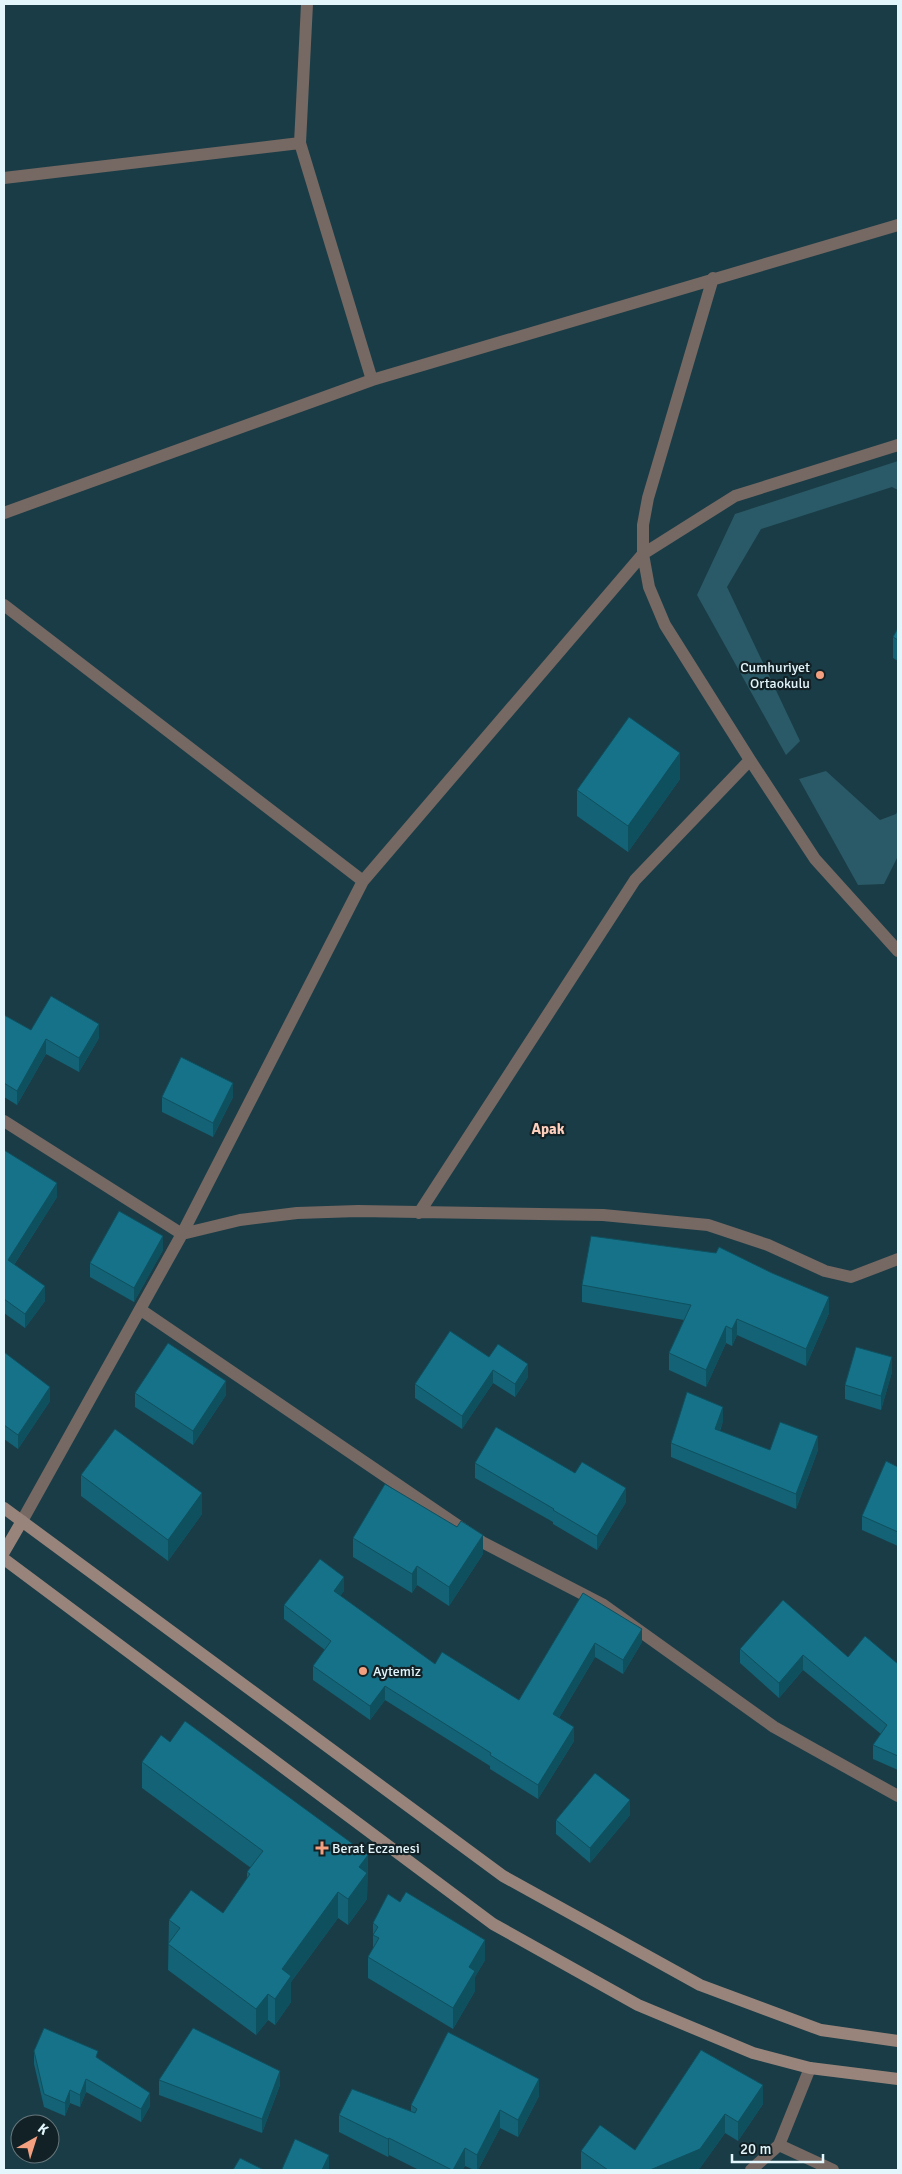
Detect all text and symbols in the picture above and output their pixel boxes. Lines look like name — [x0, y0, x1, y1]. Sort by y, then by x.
place label: Cumhuriyet Ortaokulu — [740, 659, 810, 692]
marker: Cumhuriyet Ortaokulu — [814, 669, 826, 681]
district label: Apak — [531, 1120, 565, 1138]
place label: Aytemiz — [373, 1663, 421, 1680]
marker: Aytemiz — [357, 1665, 369, 1677]
place label: Berat Eczanesi — [332, 1840, 420, 1857]
marker: Berat Eczanesi — [316, 1842, 328, 1854]
north arrow — [10, 2114, 60, 2164]
text: K — [34, 2120, 52, 2139]
scale bar — [732, 2132, 823, 2164]
text: 20 m — [740, 2140, 771, 2158]

